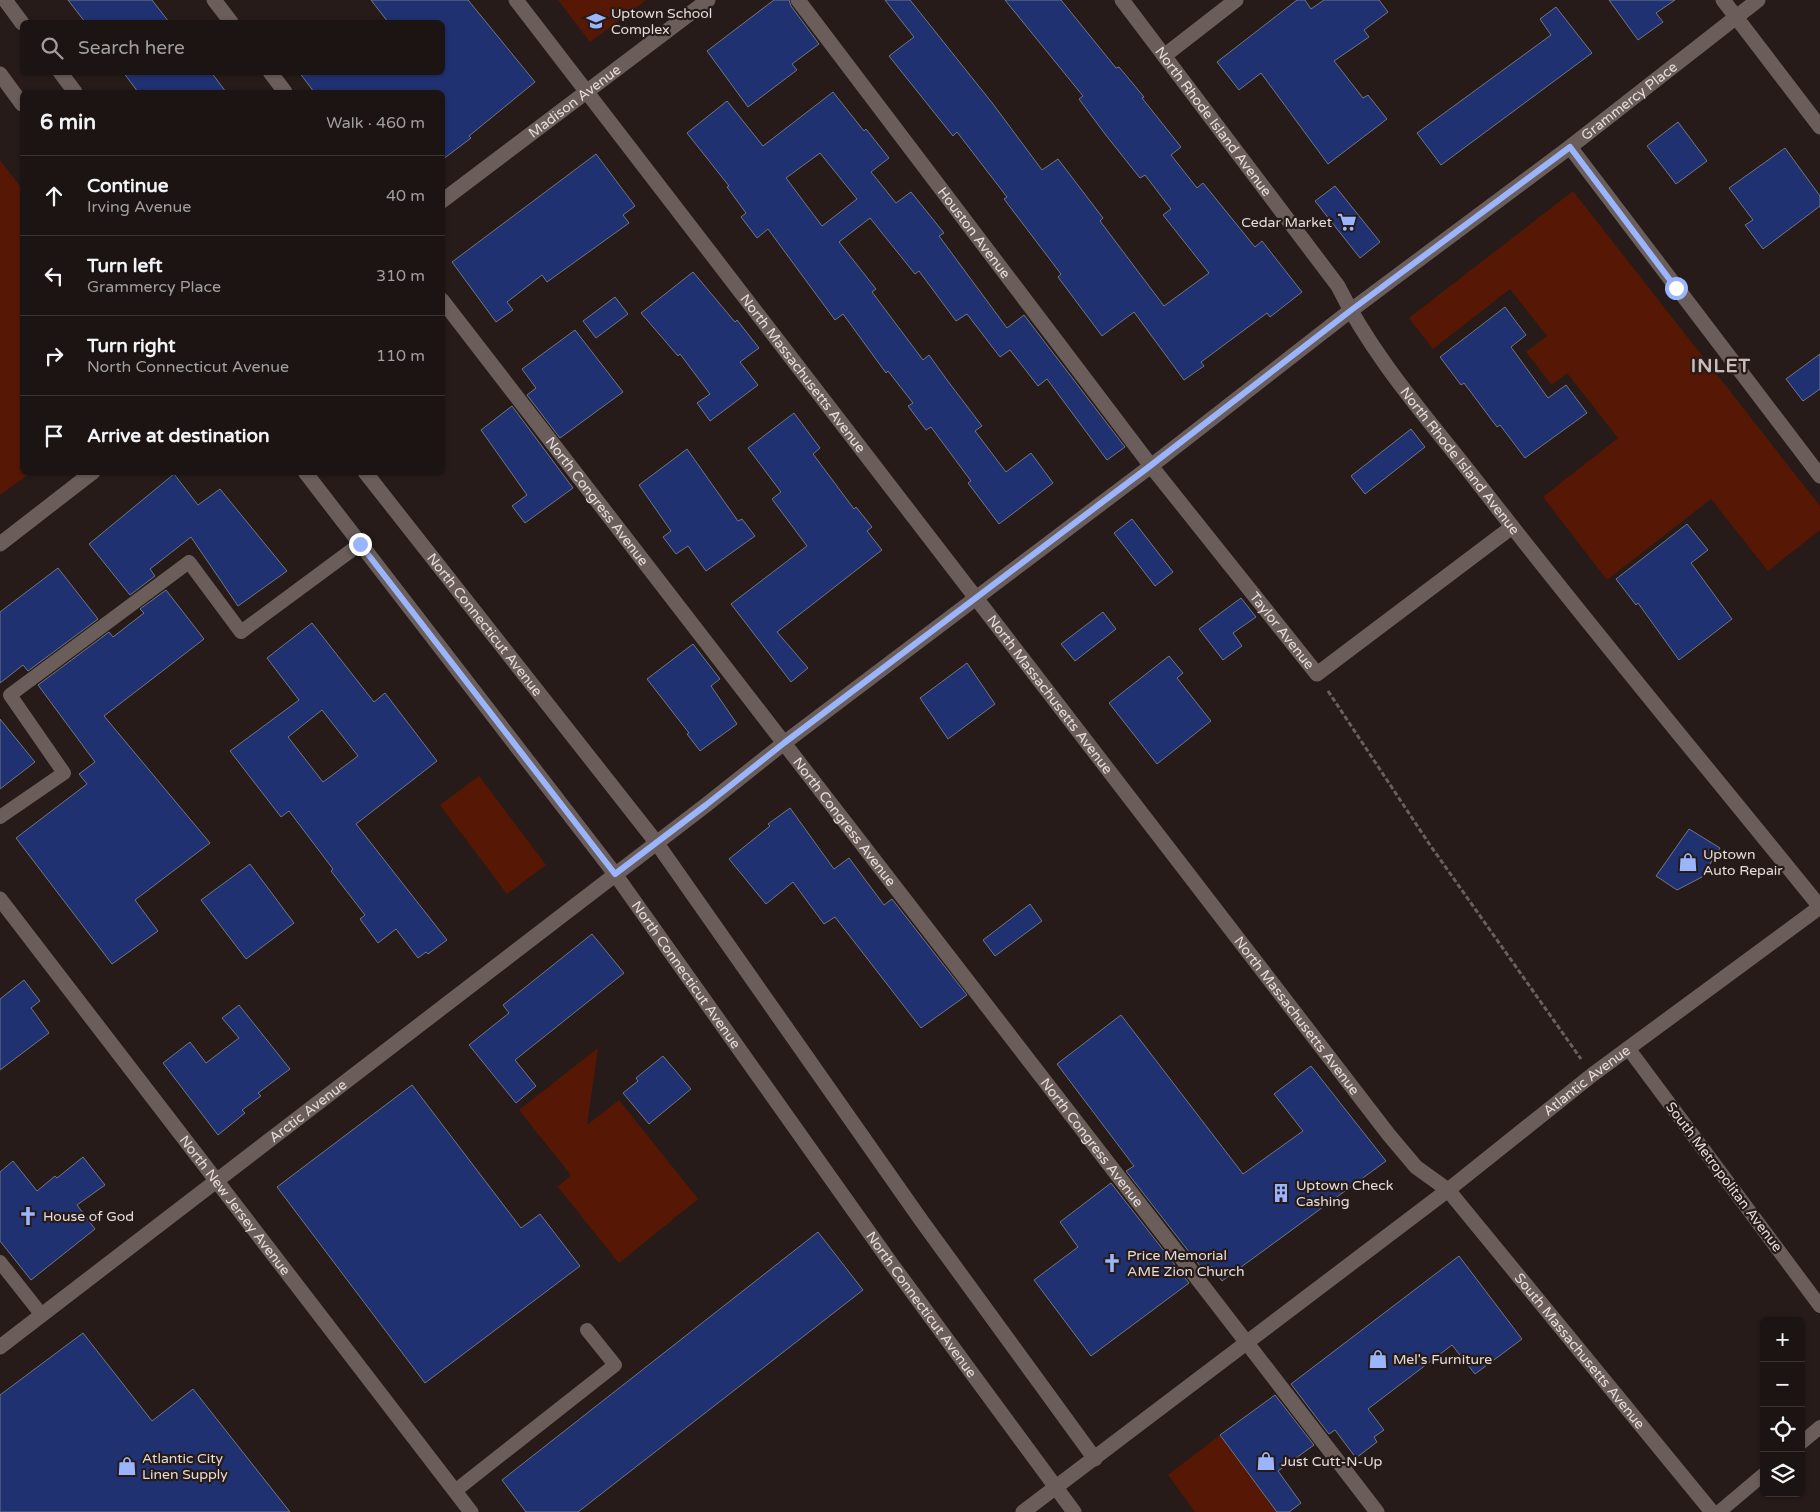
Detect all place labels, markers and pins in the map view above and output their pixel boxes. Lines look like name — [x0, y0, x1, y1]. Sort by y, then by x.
place label: Uptown School Complex — [611, 5, 712, 38]
school or university icon: Uptown School Complex — [585, 10, 607, 32]
supermarket icon: Cedar Market — [1336, 211, 1358, 233]
place label: Cedar Market — [1241, 214, 1333, 231]
place label: Uptown Auto Repair — [1703, 846, 1783, 879]
shop icon: Uptown Auto Repair — [1677, 851, 1699, 873]
place label: Uptown Check Cashing — [1296, 1177, 1394, 1210]
building icon: Uptown Check Cashing — [1270, 1182, 1292, 1204]
church icon: House of God — [17, 1205, 39, 1227]
place label: House of God — [43, 1208, 134, 1225]
place label: Price Memorial AME Zion Church — [1127, 1247, 1245, 1280]
church icon: Price Memorial AME Zion Church — [1101, 1252, 1123, 1274]
shop icon: Mel's Furniture — [1367, 1348, 1389, 1370]
place label: Mel's Furniture — [1393, 1351, 1492, 1368]
place label: Atlantic City Linen Supply — [142, 1450, 228, 1483]
shop icon: Just Cutt-N-Up — [1255, 1450, 1277, 1472]
place label: Just Cutt-N-Up — [1281, 1453, 1383, 1470]
shop icon: Atlantic City Linen Supply — [116, 1455, 138, 1477]

